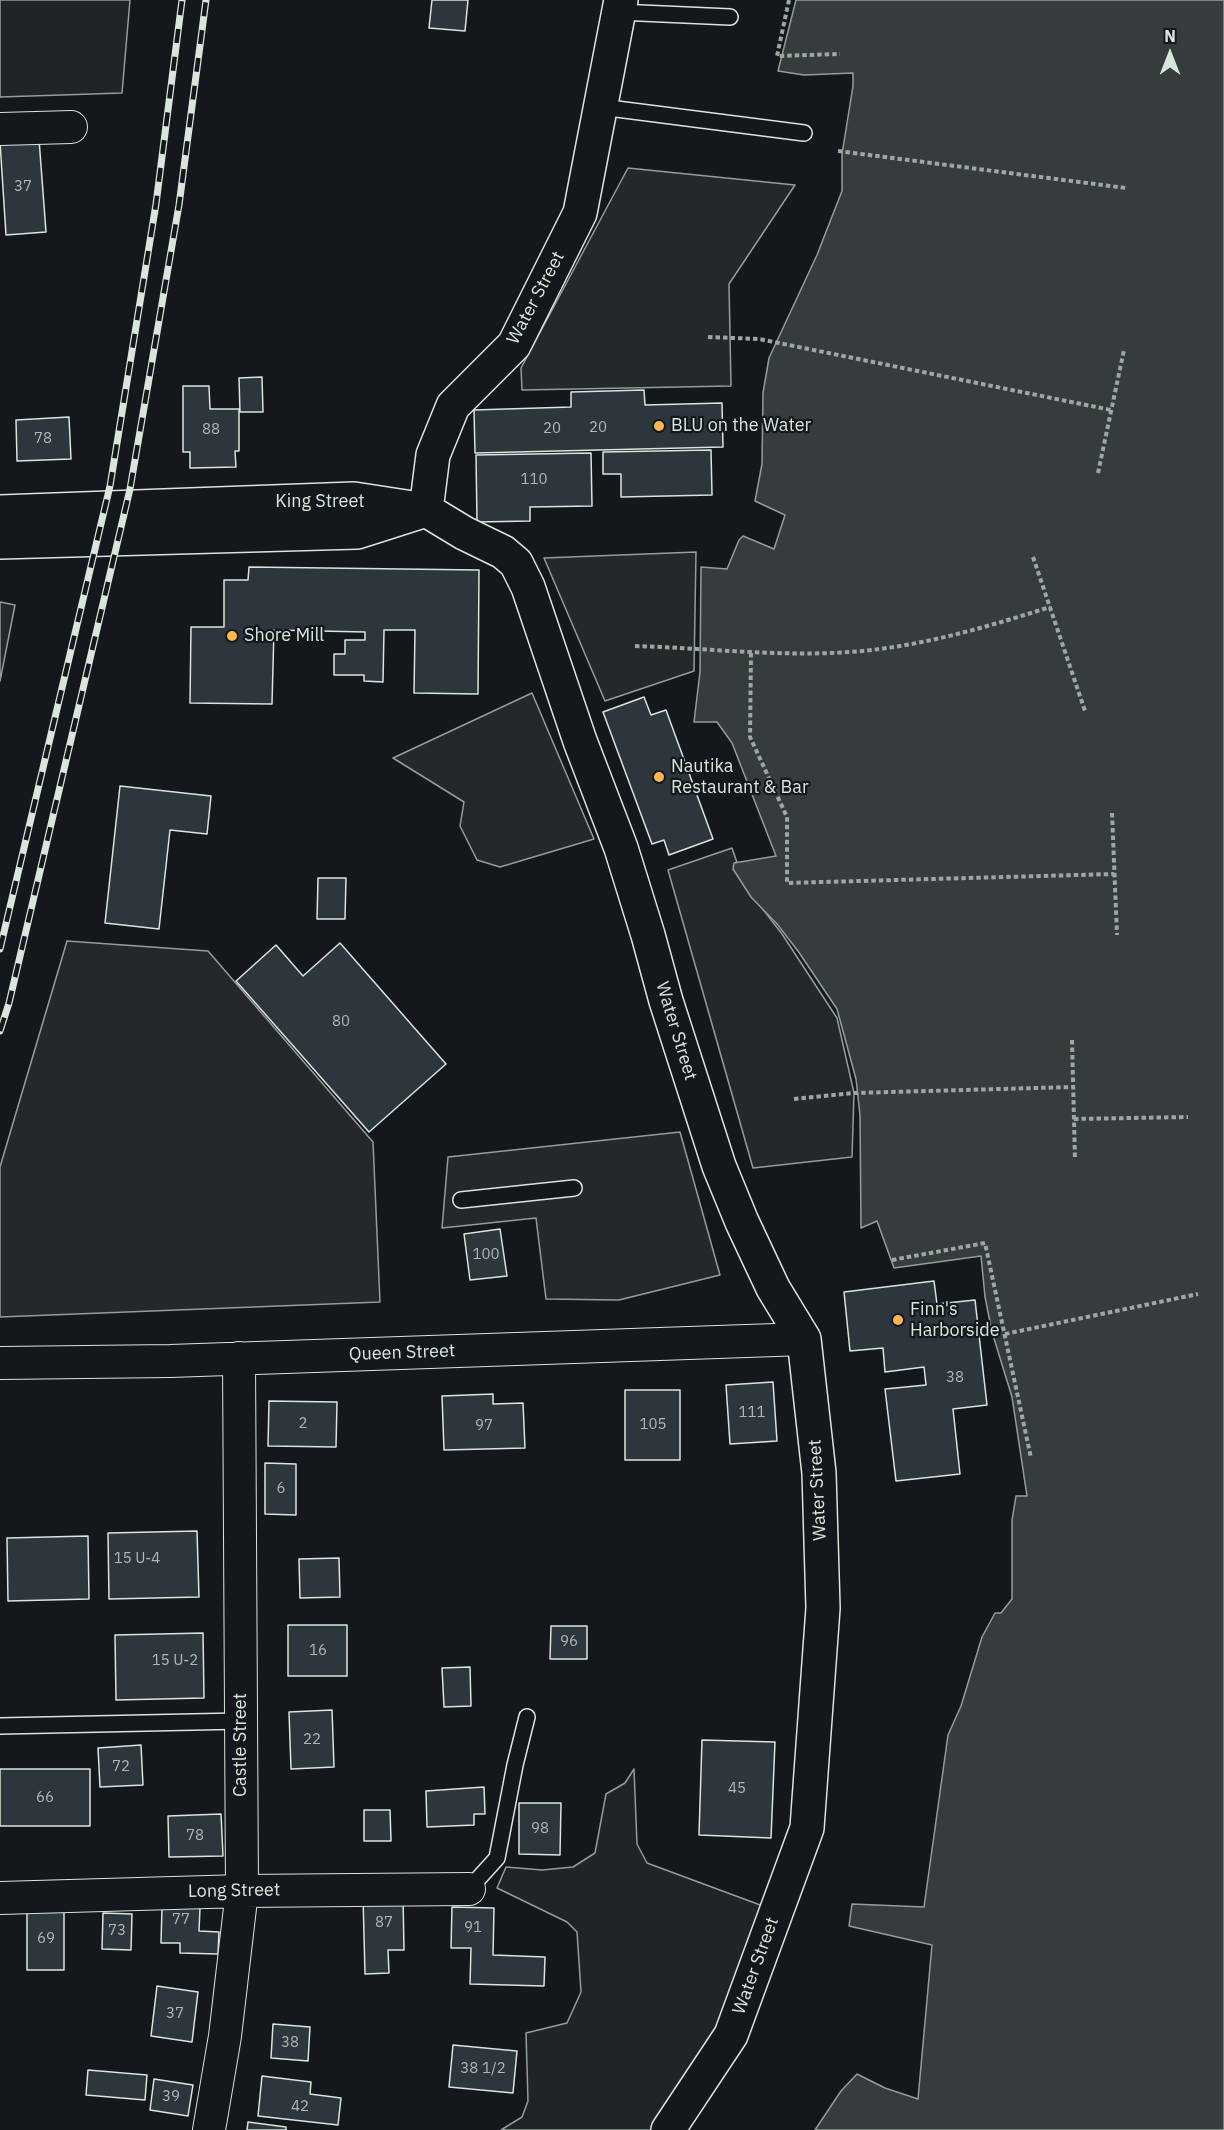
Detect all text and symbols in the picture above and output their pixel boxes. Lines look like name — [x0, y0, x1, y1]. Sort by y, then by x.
north arrow — [1140, 24, 1200, 84]
text: N — [1164, 26, 1176, 46]
house number: 37 — [14, 178, 32, 196]
street label: Water Street — [503, 248, 569, 348]
place label: BLU on the Water — [671, 415, 811, 437]
house number: 20 — [589, 419, 607, 437]
marker: BLU on the Water — [652, 419, 666, 433]
house number: 20 — [543, 420, 561, 438]
house number: 88 — [202, 421, 220, 439]
house number: 78 — [34, 430, 52, 448]
house number: 110 — [521, 471, 547, 489]
street label: King Street — [275, 491, 365, 513]
place label: Shore Mill — [244, 625, 324, 647]
marker: Shore Mill — [225, 629, 239, 643]
place label: Nautika Restaurant & Bar — [671, 756, 809, 798]
marker: Nautika Restaurant & Bar — [652, 770, 666, 784]
street label: Water Street — [651, 979, 701, 1083]
house number: 80 — [332, 1013, 350, 1031]
house number: 100 — [473, 1246, 499, 1264]
place label: Finn's Harborside — [910, 1299, 1000, 1342]
marker: Finn's Harborside — [891, 1313, 905, 1327]
street label: Queen Street — [348, 1340, 456, 1366]
house number: 38 — [946, 1369, 964, 1387]
house number: 111 — [739, 1404, 765, 1422]
house number: 2 — [299, 1415, 307, 1433]
house number: 105 — [640, 1416, 666, 1434]
house number: 97 — [475, 1417, 493, 1435]
street label: Water Street — [805, 1439, 831, 1541]
house number: 6 — [277, 1480, 285, 1498]
house number: 15 U-4 — [114, 1550, 160, 1568]
house number: 96 — [560, 1633, 578, 1651]
house number: 16 — [309, 1642, 327, 1660]
house number: 15 U-2 — [152, 1652, 198, 1670]
street label: Castle Street — [230, 1693, 252, 1797]
house number: 22 — [303, 1731, 321, 1749]
house number: 72 — [112, 1758, 130, 1776]
house number: 45 — [728, 1780, 746, 1798]
house number: 66 — [36, 1789, 54, 1807]
house number: 98 — [531, 1820, 549, 1838]
house number: 78 — [186, 1827, 204, 1845]
street label: Long Street — [188, 1879, 280, 1903]
house number: 77 — [172, 1911, 190, 1929]
house number: 87 — [375, 1914, 393, 1932]
street label: Water Street — [728, 1914, 784, 2018]
house number: 91 — [464, 1919, 482, 1937]
house number: 73 — [108, 1922, 126, 1940]
house number: 69 — [37, 1930, 55, 1948]
house number: 37 — [166, 2005, 184, 2023]
house number: 38 — [281, 2034, 299, 2052]
house number: 38 1/2 — [460, 2060, 506, 2078]
house number: 39 — [162, 2088, 180, 2106]
house number: 42 — [291, 2098, 309, 2116]

